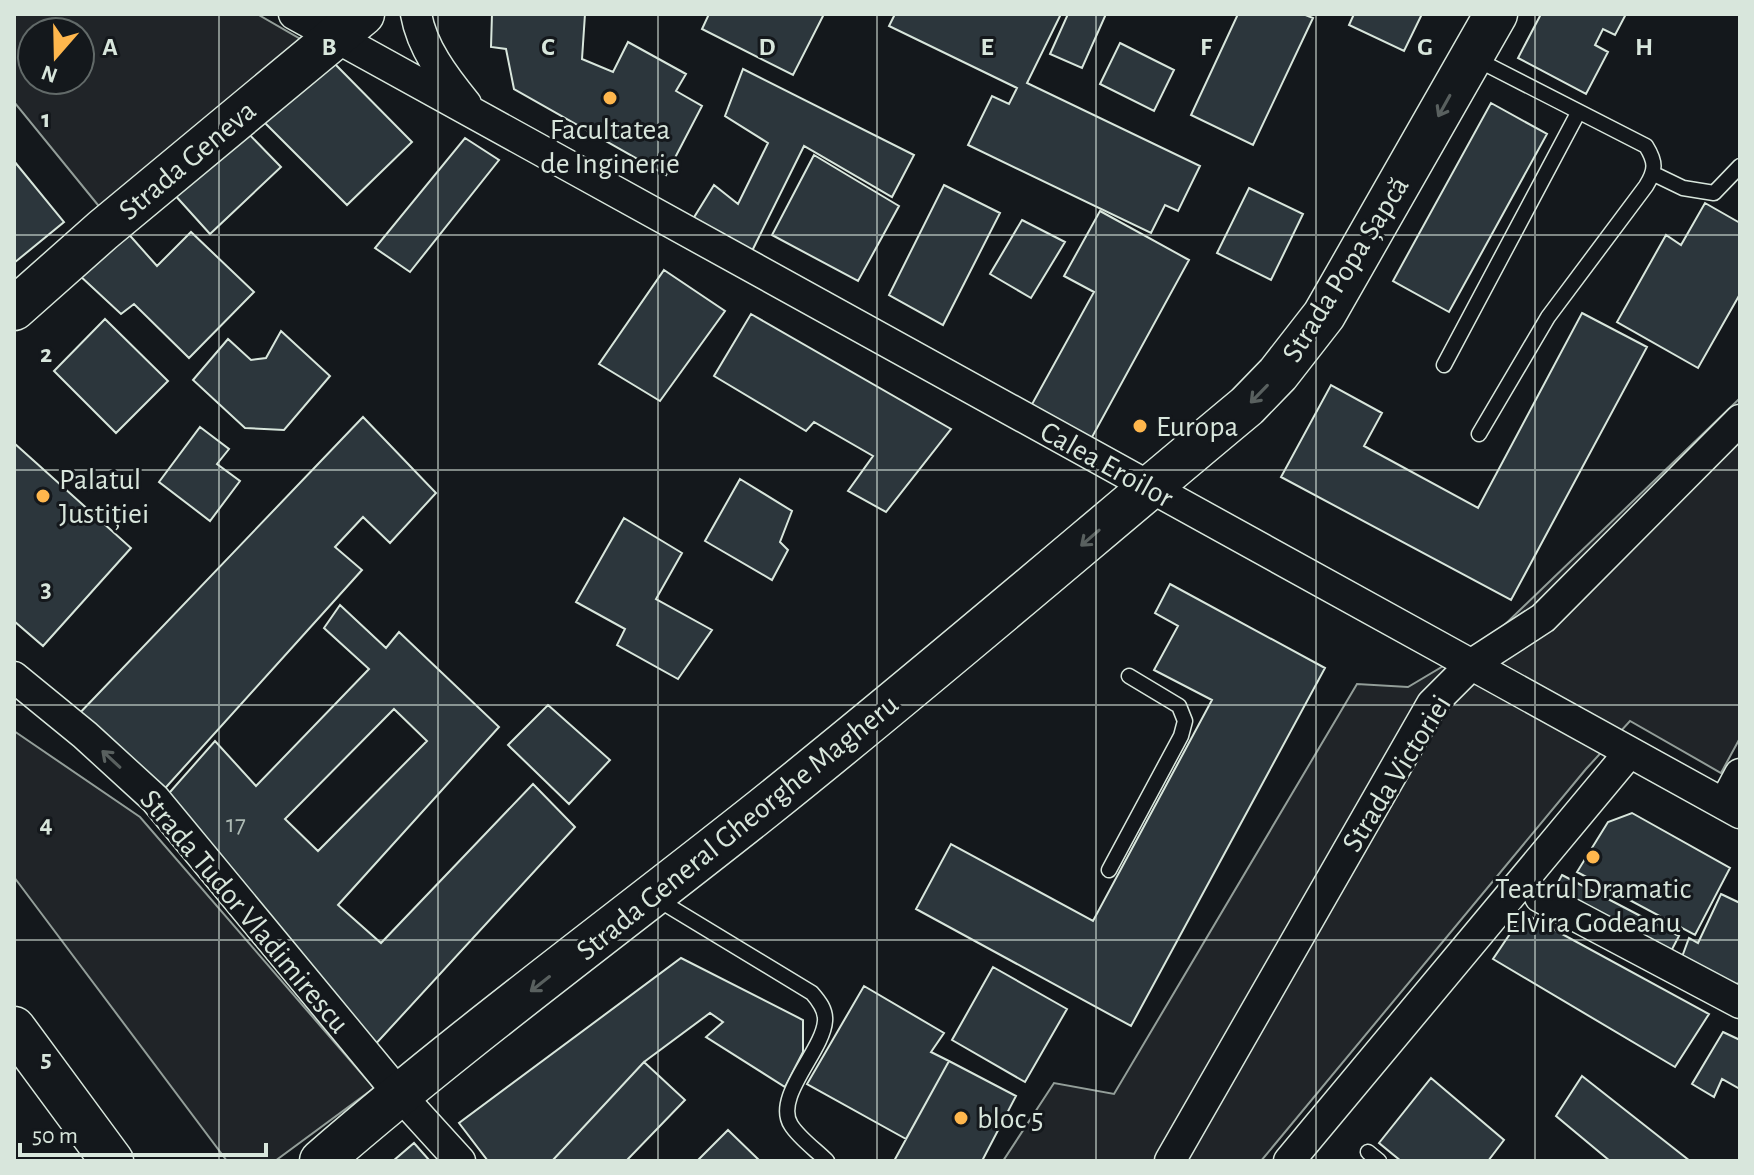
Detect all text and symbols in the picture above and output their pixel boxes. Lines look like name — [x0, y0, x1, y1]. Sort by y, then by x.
north arrow — [16, 16, 96, 96]
text: A — [102, 34, 118, 60]
text: B — [321, 34, 337, 60]
text: C — [541, 34, 555, 60]
text: D — [758, 34, 776, 60]
text: E — [980, 34, 994, 60]
text: F — [1200, 34, 1213, 60]
text: G — [1417, 34, 1433, 60]
text: H — [1635, 34, 1653, 60]
text: N — [39, 61, 60, 87]
marker: Facultatea de Inginerie — [601, 89, 619, 107]
one-way arrow — [1436, 94, 1452, 117]
street label: Strada Geneva — [114, 95, 262, 226]
text: 1 — [41, 106, 51, 132]
place label: Facultatea de Inginerie — [540, 115, 680, 179]
street label: Strada Popa Șapcă — [1277, 172, 1417, 369]
text: 2 — [40, 341, 52, 367]
one-way arrow — [1249, 384, 1268, 404]
place label: Europa — [1156, 412, 1238, 442]
street label: Calea Eroilor — [1035, 416, 1178, 514]
marker: Europa — [1131, 417, 1149, 435]
place label: Palatul Justiției — [59, 465, 149, 531]
marker: Palatul Justiției — [34, 487, 52, 505]
one-way arrow — [1080, 529, 1100, 547]
text: 3 — [40, 576, 52, 602]
street label: Strada General Gheorghe Magheru — [571, 689, 904, 967]
street label: Strada Victoriei — [1337, 690, 1457, 857]
one-way arrow — [102, 750, 122, 768]
street label: Strada Tudor Vladimirescu — [134, 784, 354, 1039]
text: 4 — [39, 811, 53, 837]
house number: 17 — [226, 811, 246, 837]
marker: Teatrul Dramatic Elvira Godeanu — [1584, 848, 1602, 866]
place label: Teatrul Dramatic Elvira Godeanu — [1495, 874, 1691, 938]
one-way arrow — [530, 976, 551, 993]
text: 5 — [40, 1046, 52, 1072]
place label: bloc 5 — [977, 1104, 1044, 1134]
scale bar — [20, 1107, 266, 1157]
marker: bloc 5 — [952, 1109, 970, 1127]
text: 50 m — [32, 1124, 78, 1148]

